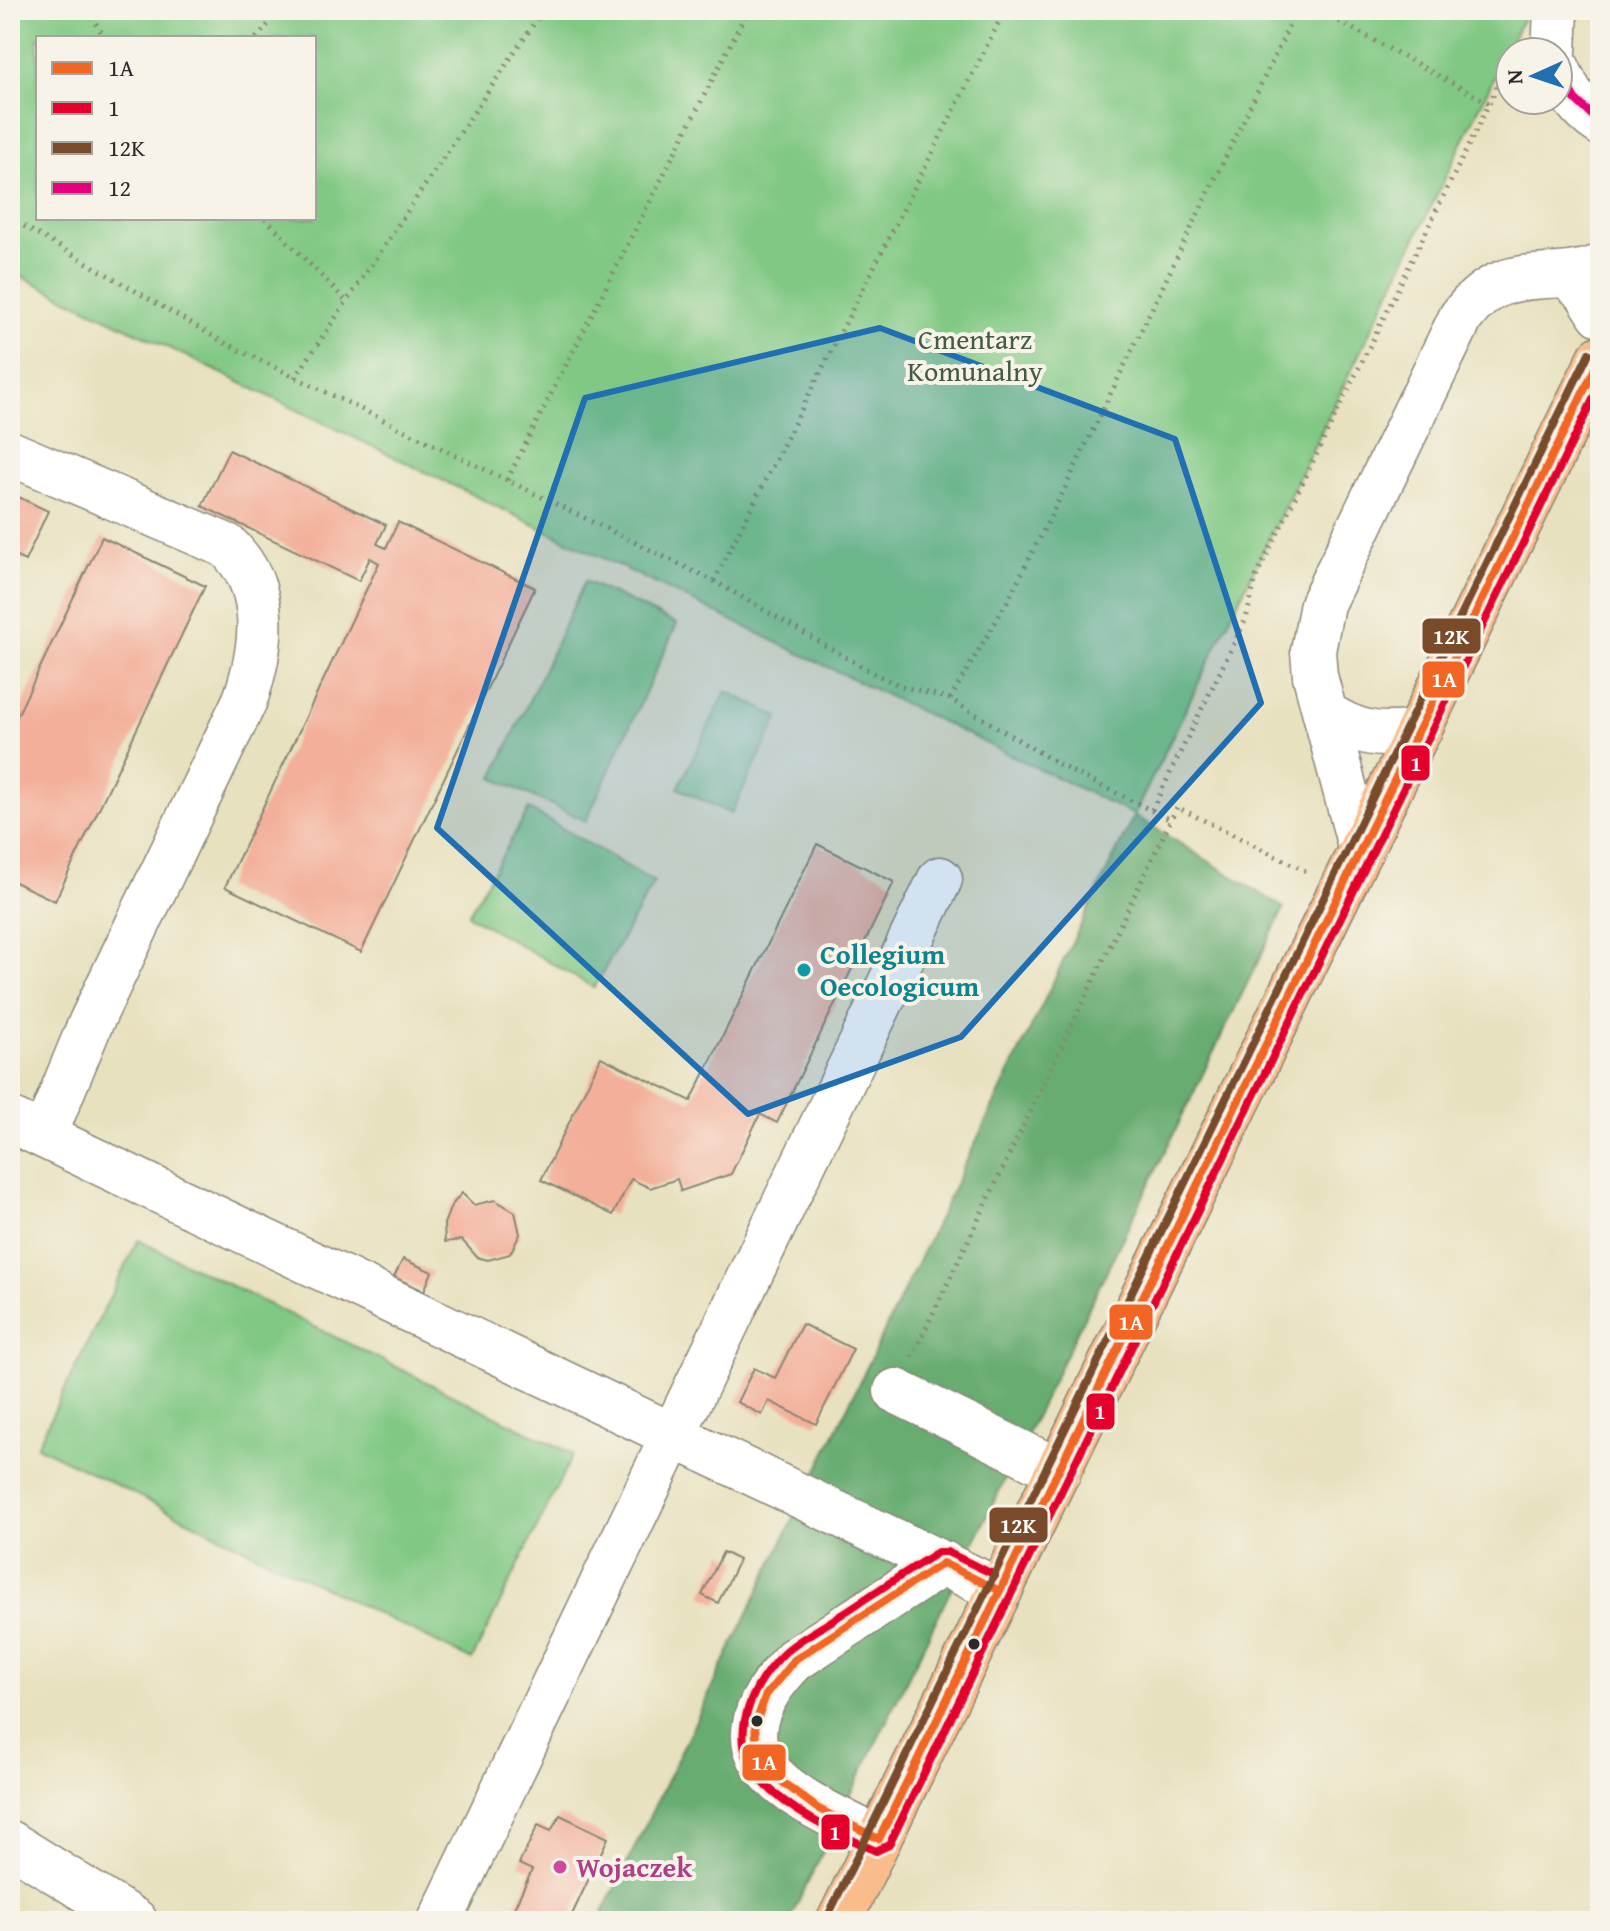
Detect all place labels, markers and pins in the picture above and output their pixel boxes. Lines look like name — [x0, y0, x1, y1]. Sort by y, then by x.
place label: Collegium Oecologicum — [820, 933, 979, 1006]
marker: Collegium Oecologicum — [795, 961, 813, 979]
unlabelled marker — [966, 1636, 982, 1652]
unlabelled marker — [749, 1713, 765, 1729]
place label: Wojaczek — [576, 1846, 693, 1887]
marker: Wojaczek — [551, 1858, 569, 1876]

